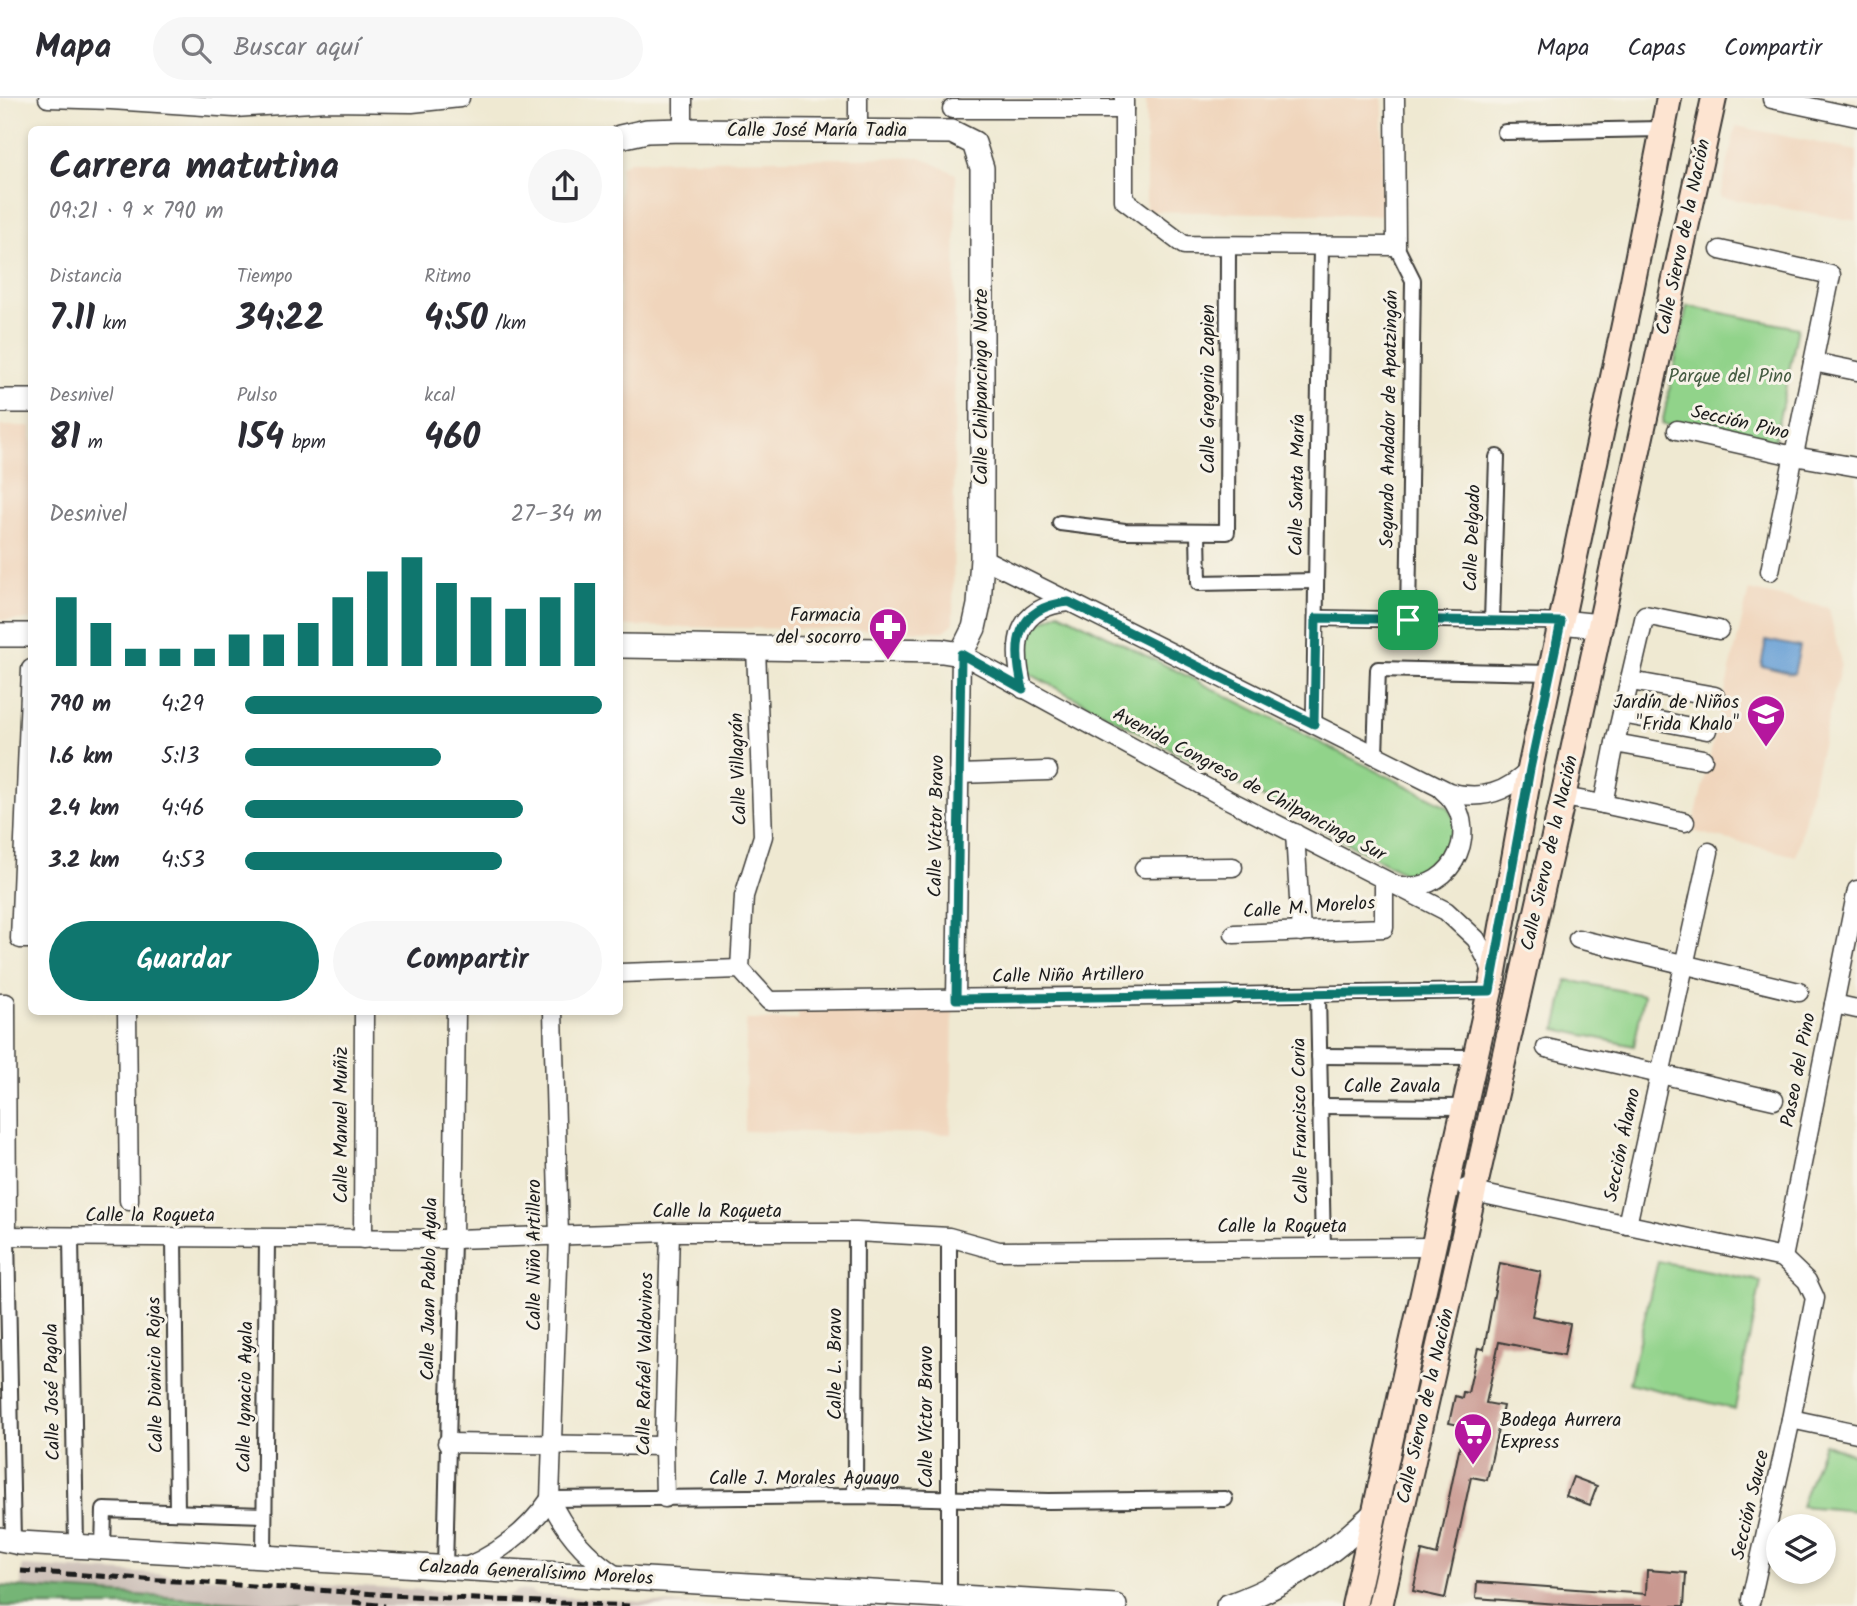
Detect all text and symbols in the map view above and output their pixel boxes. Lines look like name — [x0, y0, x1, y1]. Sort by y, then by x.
search box — [153, 17, 643, 80]
text: Mapa — [35, 22, 111, 75]
text: Buscar aquí — [233, 27, 360, 69]
icon: search — [177, 29, 215, 67]
text: Mapa — [1537, 29, 1589, 68]
text: Capas — [1627, 29, 1686, 68]
text: Compartir — [1724, 29, 1822, 68]
street label: Calle José María Tadia — [727, 116, 907, 146]
street label: Calle Siervo de la Nación — [1649, 136, 1719, 338]
text: Carrera matutina — [49, 138, 339, 198]
button: share — [528, 149, 602, 223]
text: 09:21 · 9 × 790 m — [49, 194, 224, 230]
text: Distancia — [49, 262, 122, 292]
text: Tiempo — [237, 262, 293, 292]
text: Ritmo — [424, 262, 471, 292]
street label: Calle Chilpancingo Norte — [967, 288, 997, 485]
street label: Segundo Andador de Apatzingán — [1373, 290, 1407, 548]
text: 7.11 — [49, 292, 95, 348]
text: 34:22 — [237, 292, 324, 348]
text: 4:50 — [424, 292, 488, 348]
street label: Calle Gregorio Zapien — [1194, 304, 1224, 474]
text: km — [95, 309, 127, 339]
text: /km — [488, 309, 526, 339]
park label: Parque del Pino — [1668, 362, 1792, 392]
text: Desnivel — [49, 381, 114, 411]
text: Pulso — [237, 381, 277, 411]
text: kcal — [424, 381, 455, 411]
street label: Sección Pino — [1688, 397, 1792, 449]
text: 81 — [49, 411, 80, 467]
text: 154 — [237, 411, 284, 467]
text: 460 — [424, 411, 480, 467]
street label: Calle Santa María — [1282, 414, 1314, 556]
text: m — [80, 428, 103, 458]
text: bpm — [284, 428, 326, 458]
street label: Calle Delgado — [1456, 484, 1490, 592]
text: Desnivel — [49, 497, 127, 533]
text: 27–34 m — [511, 497, 602, 533]
pin — [1378, 590, 1438, 650]
place label: Farmacia del socorro — [776, 601, 861, 653]
icon: arrive — [1389, 601, 1427, 639]
pharmacy icon: Farmacia del socorro — [867, 606, 909, 661]
text: 790 m — [49, 687, 111, 723]
text: 4:29 — [161, 687, 204, 723]
place label: Jardín de Niños "Frida Khalo" — [1613, 688, 1739, 740]
school or university icon: Jardín de Niños "Frida Khalo" — [1745, 693, 1787, 748]
street label: Avenida Congreso de Chilpancingo Sur — [1107, 700, 1392, 871]
street label: Calle Villagrán — [722, 712, 756, 826]
text: 1.6 km — [49, 739, 113, 775]
text: 5:13 — [161, 739, 199, 775]
street label: Calle Siervo de la Nación — [1513, 752, 1587, 954]
street label: Calle Víctor Bravo — [921, 754, 953, 898]
text: 2.4 km — [49, 791, 119, 827]
text: 4:46 — [161, 791, 205, 827]
text: 3.2 km — [49, 843, 119, 879]
text: 4:53 — [161, 843, 205, 879]
street label: Calle M. Morelos — [1242, 888, 1376, 928]
button: Guardar — [49, 921, 319, 1001]
button: Compartir — [333, 921, 602, 1001]
street label: Calle Niño Artillero — [992, 960, 1144, 992]
street label: Paseo del Pino — [1773, 1010, 1825, 1130]
street label: Calle Francisco Coria — [1285, 1038, 1317, 1204]
street label: Calle Manuel Muñiz — [327, 1047, 357, 1203]
street label: Calle Zavala — [1344, 1072, 1440, 1102]
street label: Sección Álamo — [1596, 1086, 1650, 1204]
street label: Calle Niño Artillero — [520, 1179, 550, 1331]
street label: Calle Juan Pablo Ayala — [413, 1197, 447, 1381]
street label: Calle la Roqueta — [652, 1197, 782, 1227]
street label: Calle la Roqueta — [85, 1201, 215, 1231]
street label: Calle la Roqueta — [1217, 1212, 1347, 1242]
street label: Calle Rafaél Valdovinos — [629, 1272, 663, 1456]
street label: Calle Dionicio Rojas — [140, 1296, 172, 1454]
street label: Calle Siervo de la Nación — [1389, 1305, 1463, 1507]
street label: Calle L. Bravo — [821, 1308, 851, 1420]
street label: Calle Ignacio Ayala — [230, 1321, 262, 1473]
street label: Calle José Pagola — [37, 1323, 69, 1461]
street label: Calle Víctor Bravo — [912, 1346, 942, 1488]
place label: Bodega Aurrera Express — [1500, 1406, 1621, 1458]
supermarket icon: Bodega Aurrera Express — [1452, 1411, 1494, 1466]
street label: Sección Sauce — [1724, 1447, 1778, 1563]
street label: Calle J. Morales Aguayo — [709, 1464, 899, 1494]
map controls — [1766, 1514, 1836, 1584]
button: layers — [1766, 1514, 1836, 1584]
street label: Calzada Generalísimo Morelos — [418, 1552, 654, 1594]

